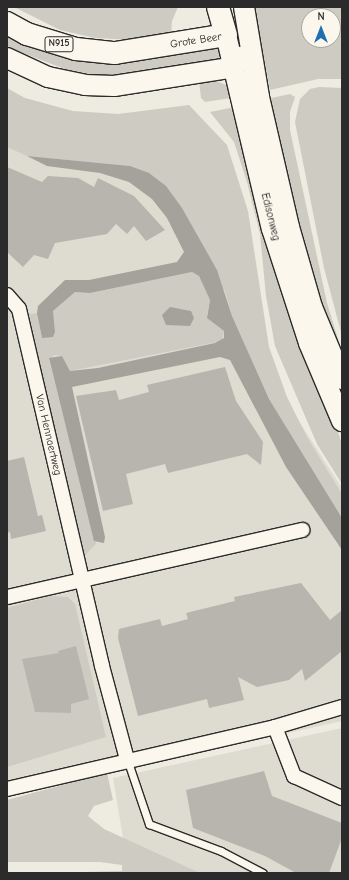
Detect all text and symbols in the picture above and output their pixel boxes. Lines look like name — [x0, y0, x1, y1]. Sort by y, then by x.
north arrow — [301, 8, 341, 48]
text: N — [317, 10, 325, 23]
street label: Grote Beer — [169, 30, 223, 52]
road number: N915 — [44, 36, 74, 52]
street label: Edisonweg — [258, 192, 282, 242]
street label: Van Hennaertweg — [32, 393, 64, 477]

